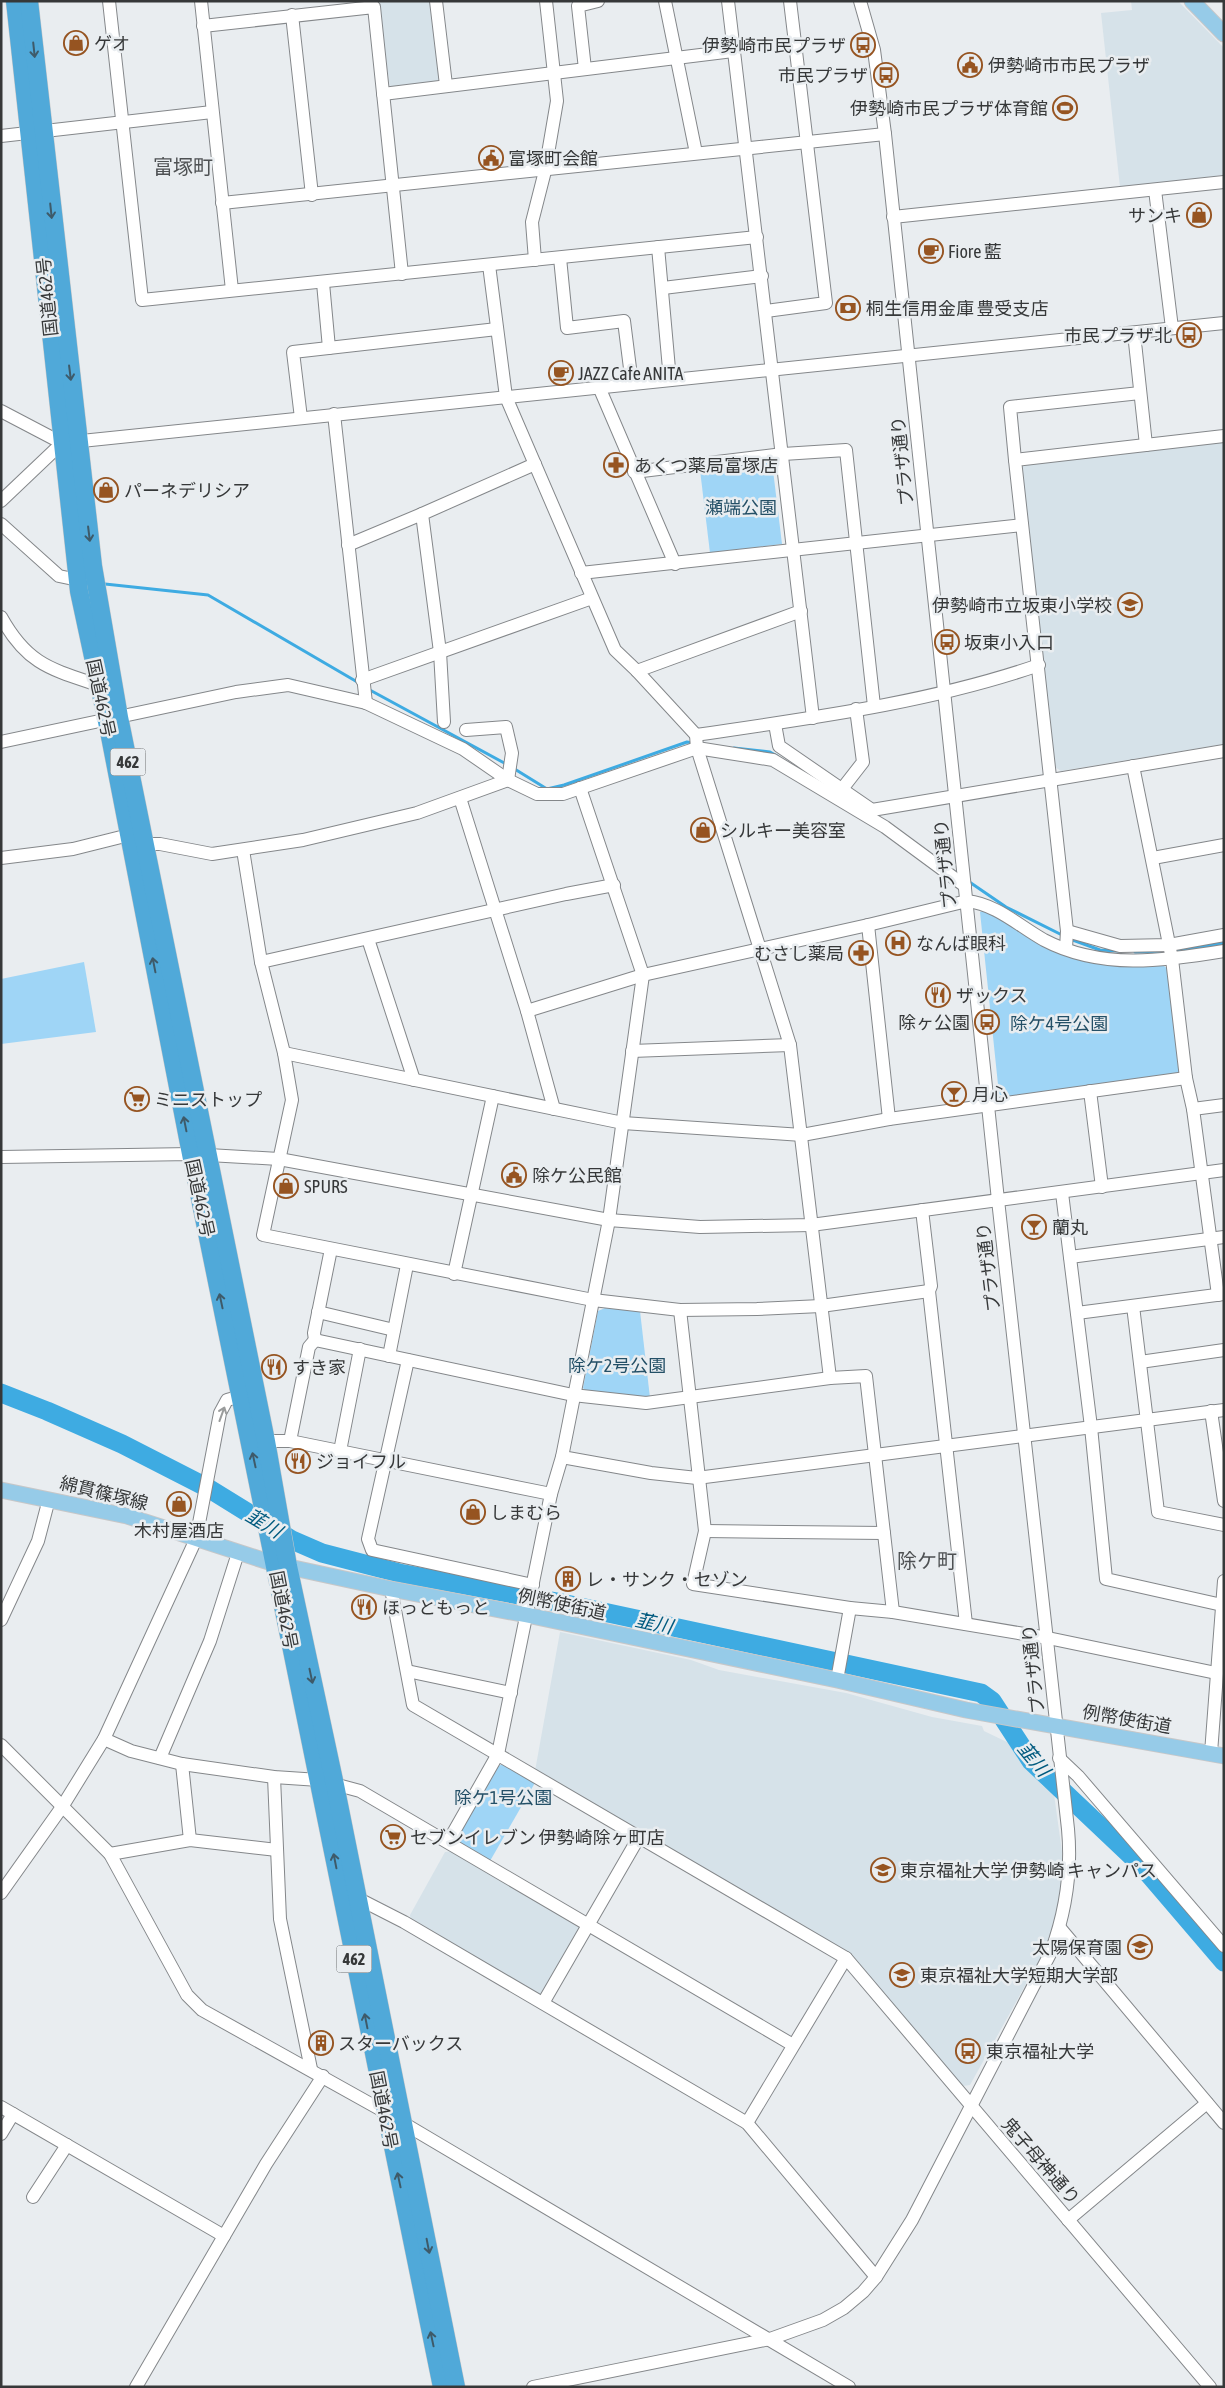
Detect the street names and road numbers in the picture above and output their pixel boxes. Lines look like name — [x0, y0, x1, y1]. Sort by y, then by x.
street label: 国道462号 — [32, 256, 62, 338]
street label: プラザ通り — [887, 415, 917, 507]
street label: 国道462号 — [82, 657, 120, 739]
road number: 462 — [110, 749, 146, 776]
street label: プラザ通り — [930, 818, 960, 910]
street label: 国道462号 — [181, 1157, 219, 1239]
street label: プラザ通り — [972, 1221, 1004, 1313]
street label: 綿貫篠塚線 — [58, 1472, 150, 1514]
street label: 国道462号 — [266, 1569, 302, 1651]
street label: 例幣使街道 — [516, 1584, 608, 1624]
street label: プラザ通り — [1018, 1623, 1048, 1715]
street label: 例幣使街道 — [1081, 1701, 1173, 1737]
road number: 462 — [336, 1946, 372, 1972]
street label: 国道462号 — [366, 2069, 402, 2151]
street label: 鬼子母神通り — [998, 2113, 1084, 2209]

